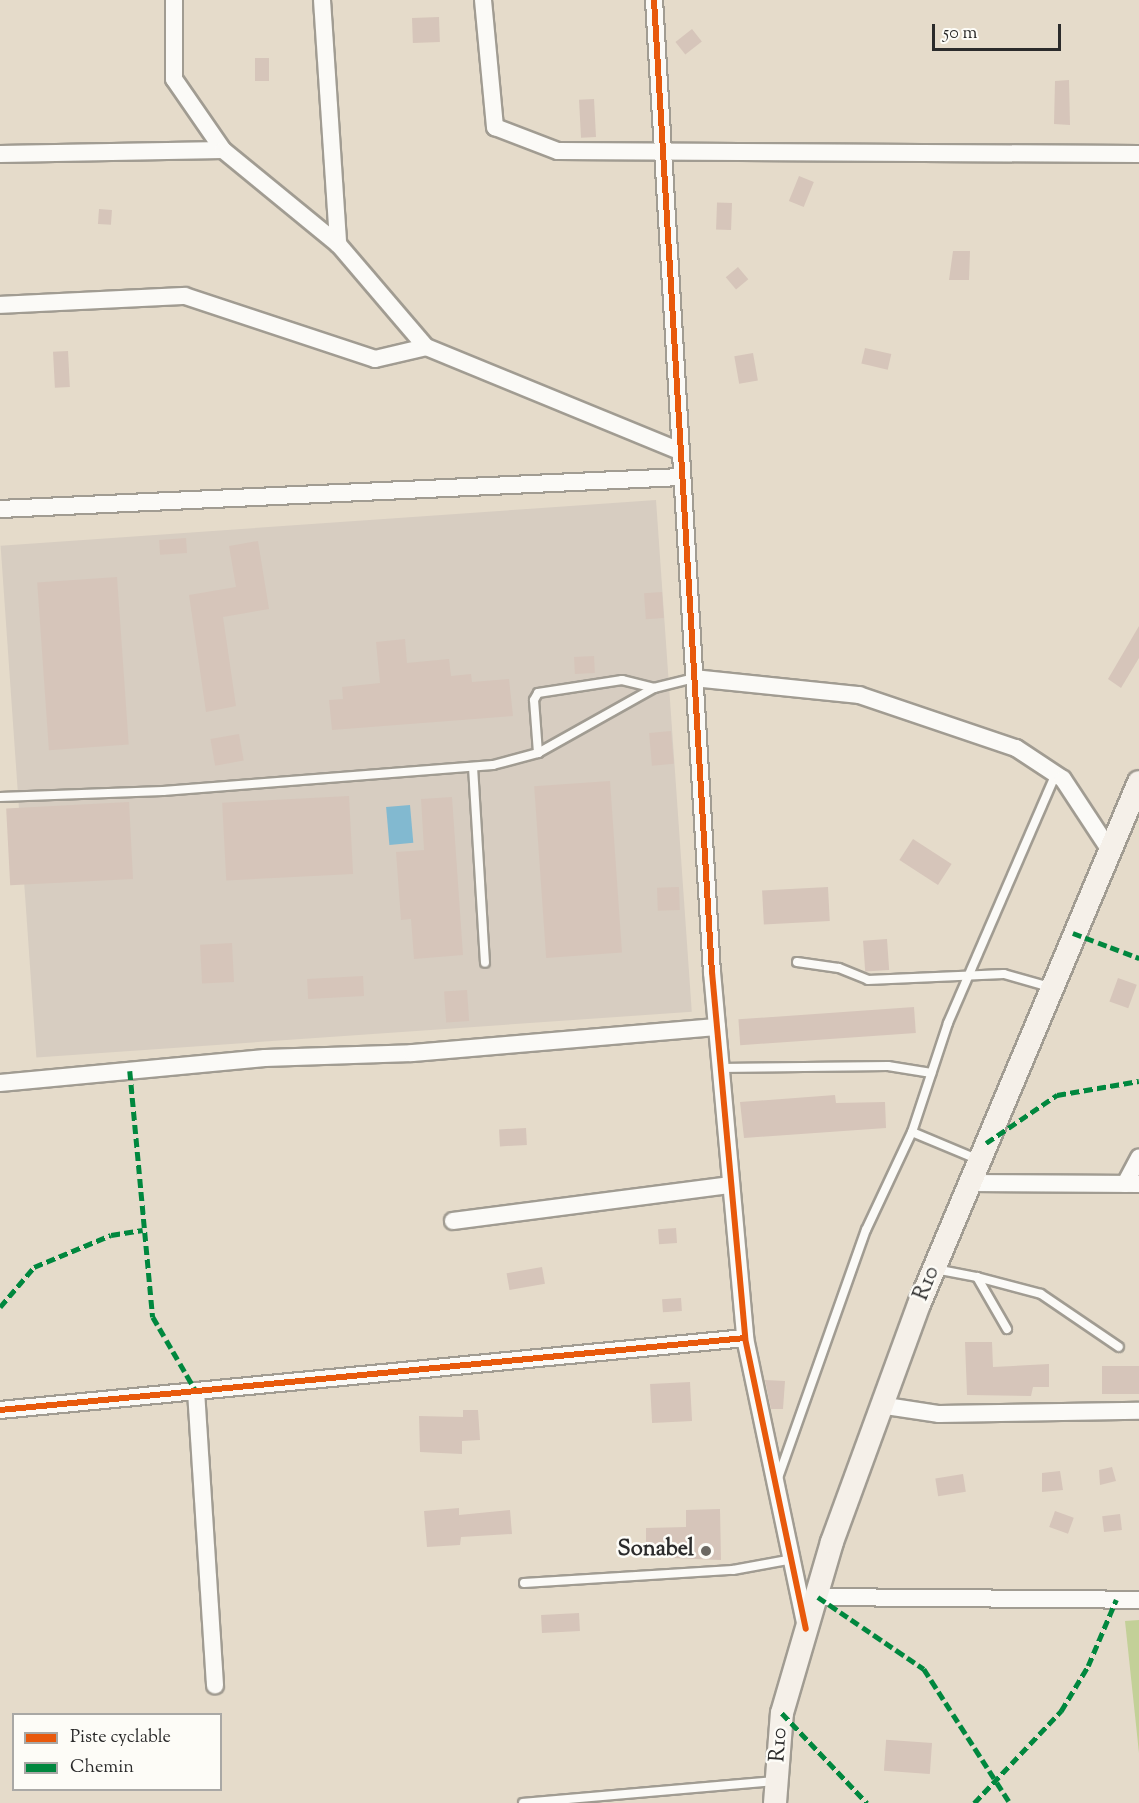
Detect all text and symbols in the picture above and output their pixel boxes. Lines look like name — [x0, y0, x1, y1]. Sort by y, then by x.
scale bar — [935, 12, 1064, 50]
text: 50 m — [943, 21, 977, 47]
street label: R10 — [909, 1263, 947, 1305]
place label: Sonabel — [618, 1538, 694, 1564]
marker: Sonabel — [699, 1544, 713, 1558]
legend — [12, 1713, 222, 1791]
text: Piste cyclable — [70, 1725, 171, 1751]
street label: R10 — [766, 1727, 794, 1763]
text: Chemin — [70, 1755, 134, 1781]

